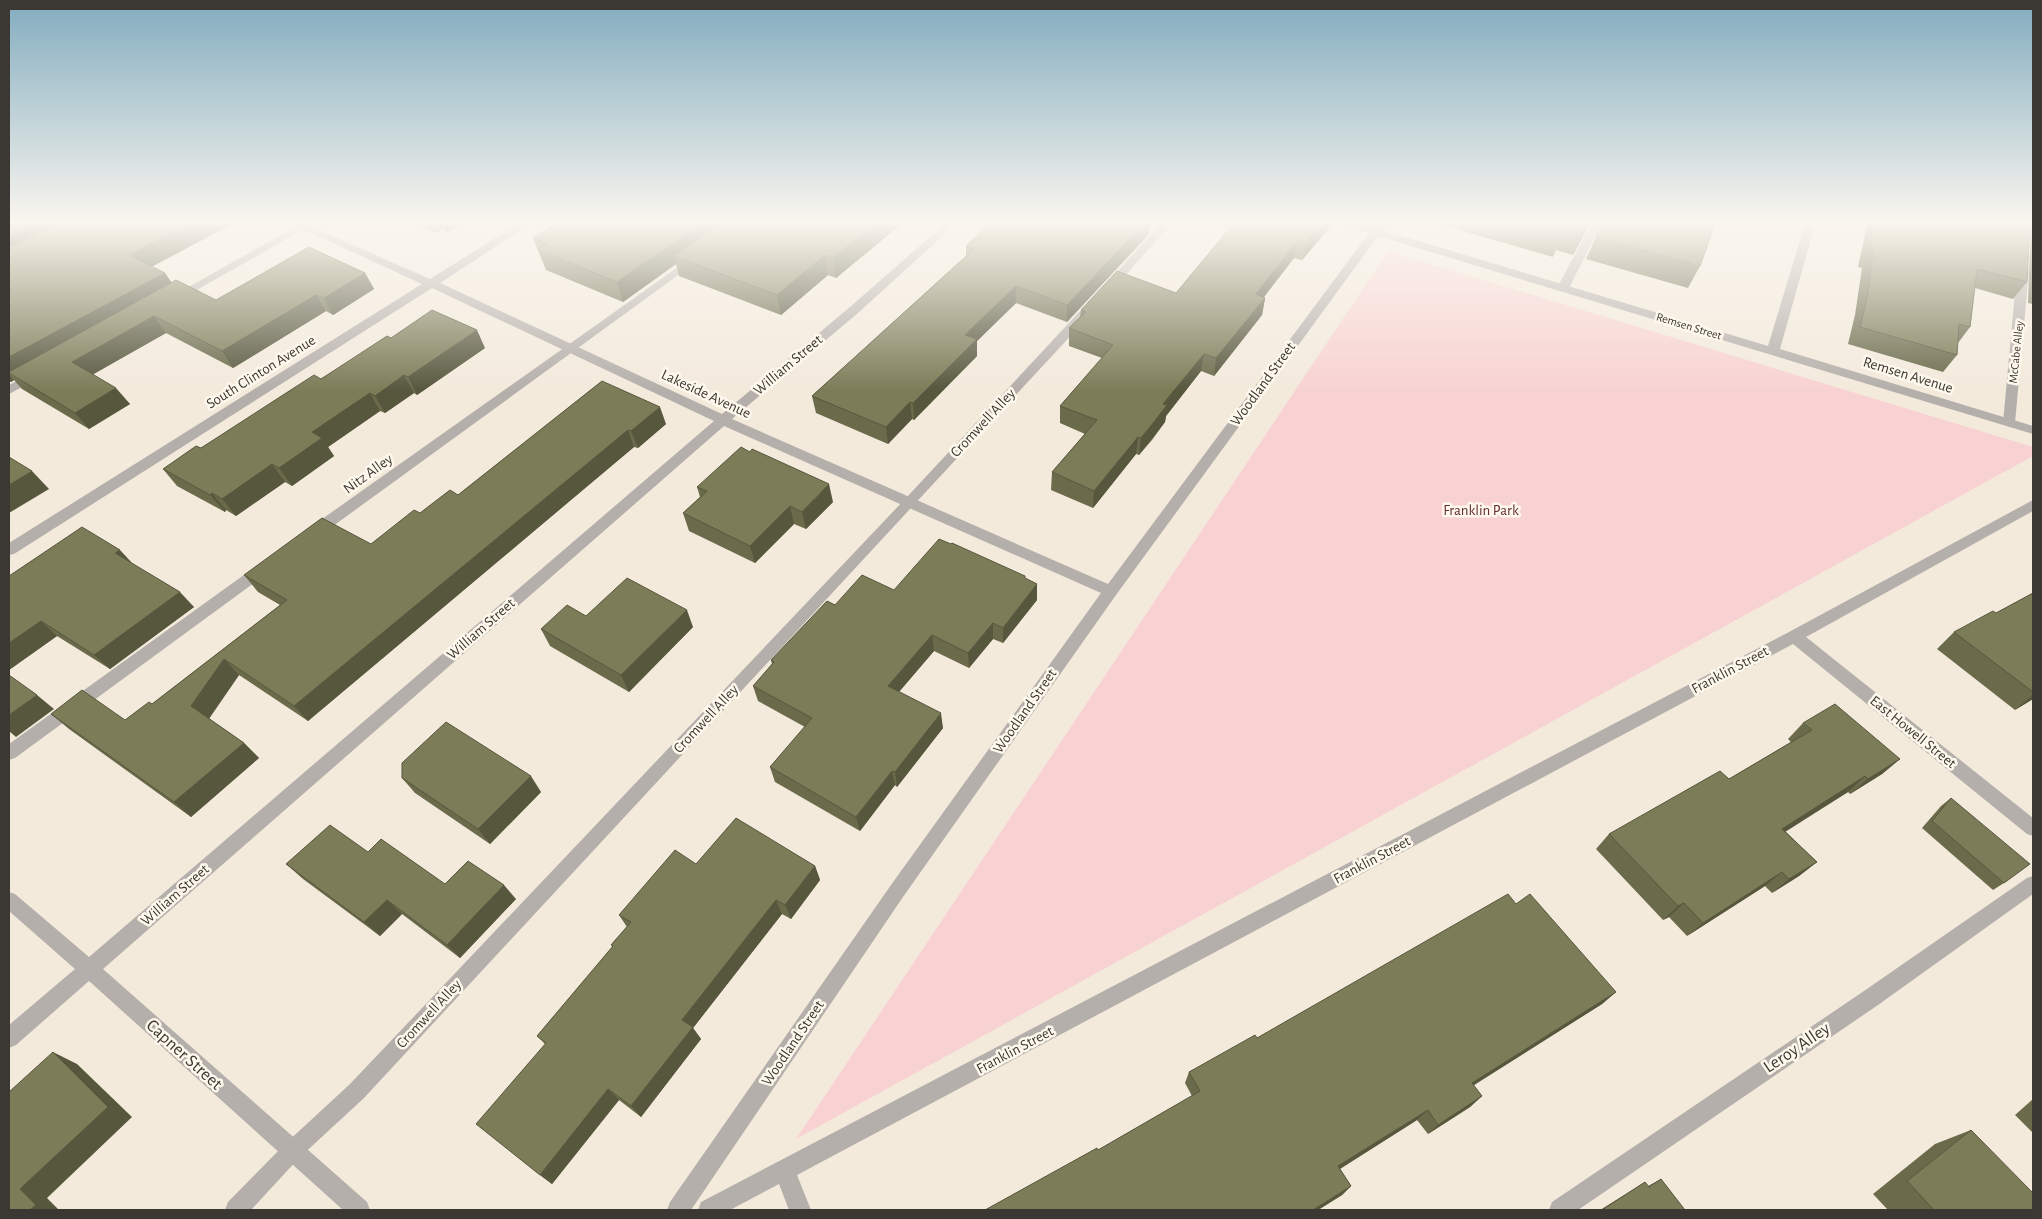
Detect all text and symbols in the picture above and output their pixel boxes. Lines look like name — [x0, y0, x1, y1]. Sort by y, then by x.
street label: Remsen Street — [1655, 310, 1723, 342]
street label: McCabe Alley — [2007, 320, 2026, 384]
street label: South Clinton Avenue — [204, 332, 318, 412]
street label: William Street — [751, 332, 825, 398]
street label: Woodland Street — [1228, 339, 1298, 428]
street label: Remsen Avenue — [1861, 354, 1955, 396]
street label: Lakeside Avenue — [659, 367, 753, 421]
street label: Cromwell Alley — [948, 386, 1019, 460]
street label: Nitz Alley — [341, 451, 396, 497]
park label: Franklin Park — [1443, 503, 1519, 518]
street label: William Street — [444, 595, 518, 662]
street label: Franklin Street — [1689, 643, 1771, 697]
street label: Woodland Street — [990, 666, 1060, 756]
street label: Cromwell Alley — [671, 682, 742, 756]
street label: East Howell Street — [1867, 693, 1959, 771]
street label: Franklin Street — [1331, 833, 1413, 887]
street label: William Street — [138, 861, 212, 928]
street label: Cromwell Alley — [394, 977, 465, 1051]
street label: Woodland Street — [759, 998, 827, 1088]
street label: Capner Street — [143, 1016, 226, 1094]
street label: Leroy Alley — [1761, 1019, 1834, 1077]
street label: Franklin Street — [974, 1023, 1056, 1077]

